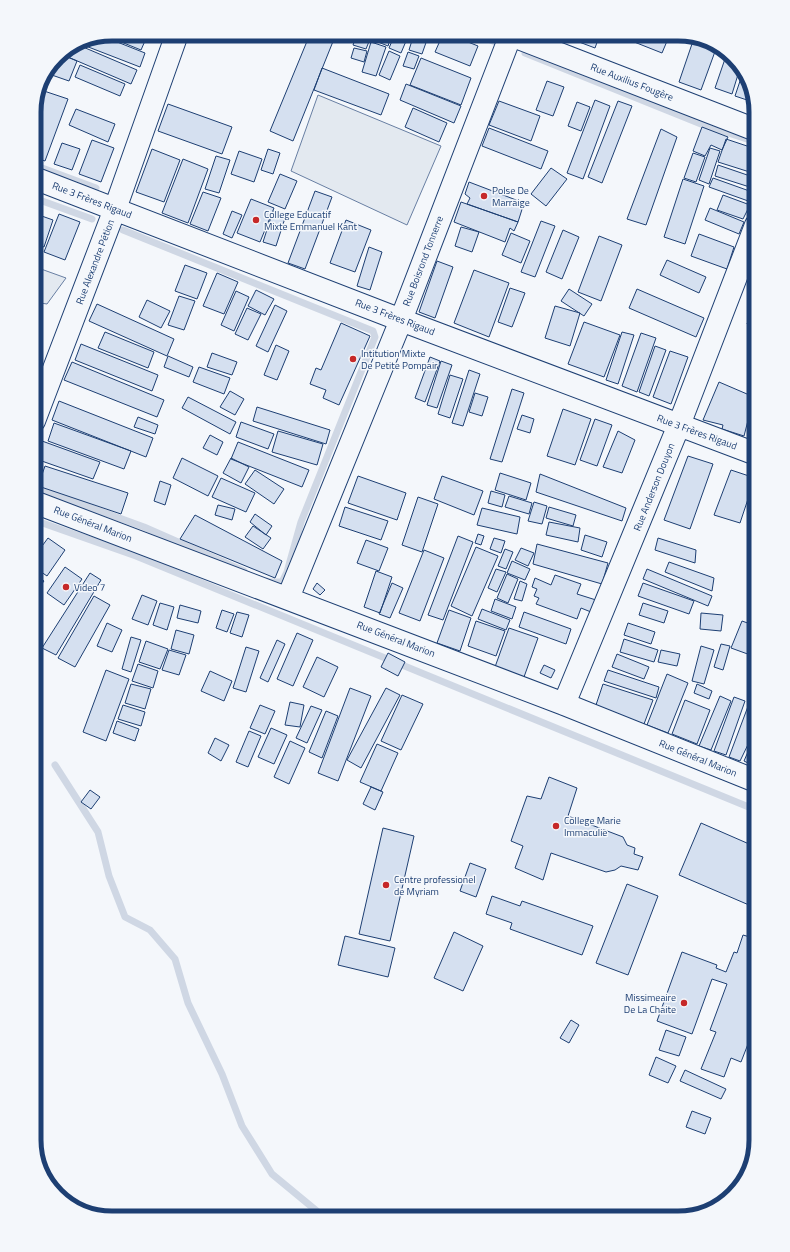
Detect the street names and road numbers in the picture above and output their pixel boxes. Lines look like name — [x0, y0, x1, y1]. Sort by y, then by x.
street label: Rue Auxilius Fougère — [588, 59, 676, 105]
street label: Rue 3 Frères Rigaud — [50, 178, 134, 222]
street label: Rue Boisrond Tonnerre — [399, 214, 447, 308]
street label: Rue Alexandre Pétion — [72, 217, 118, 307]
street label: Rue 3 Frères Rigaud — [353, 295, 437, 339]
street label: Rue 3 Frères Rigaud — [655, 411, 739, 453]
street label: Rue Anderson Douyon — [629, 441, 679, 533]
street label: Rue Général Marion — [52, 502, 134, 546]
street label: Rue Général Marion — [355, 617, 437, 661]
street label: Rue Général Marion — [657, 735, 739, 781]

